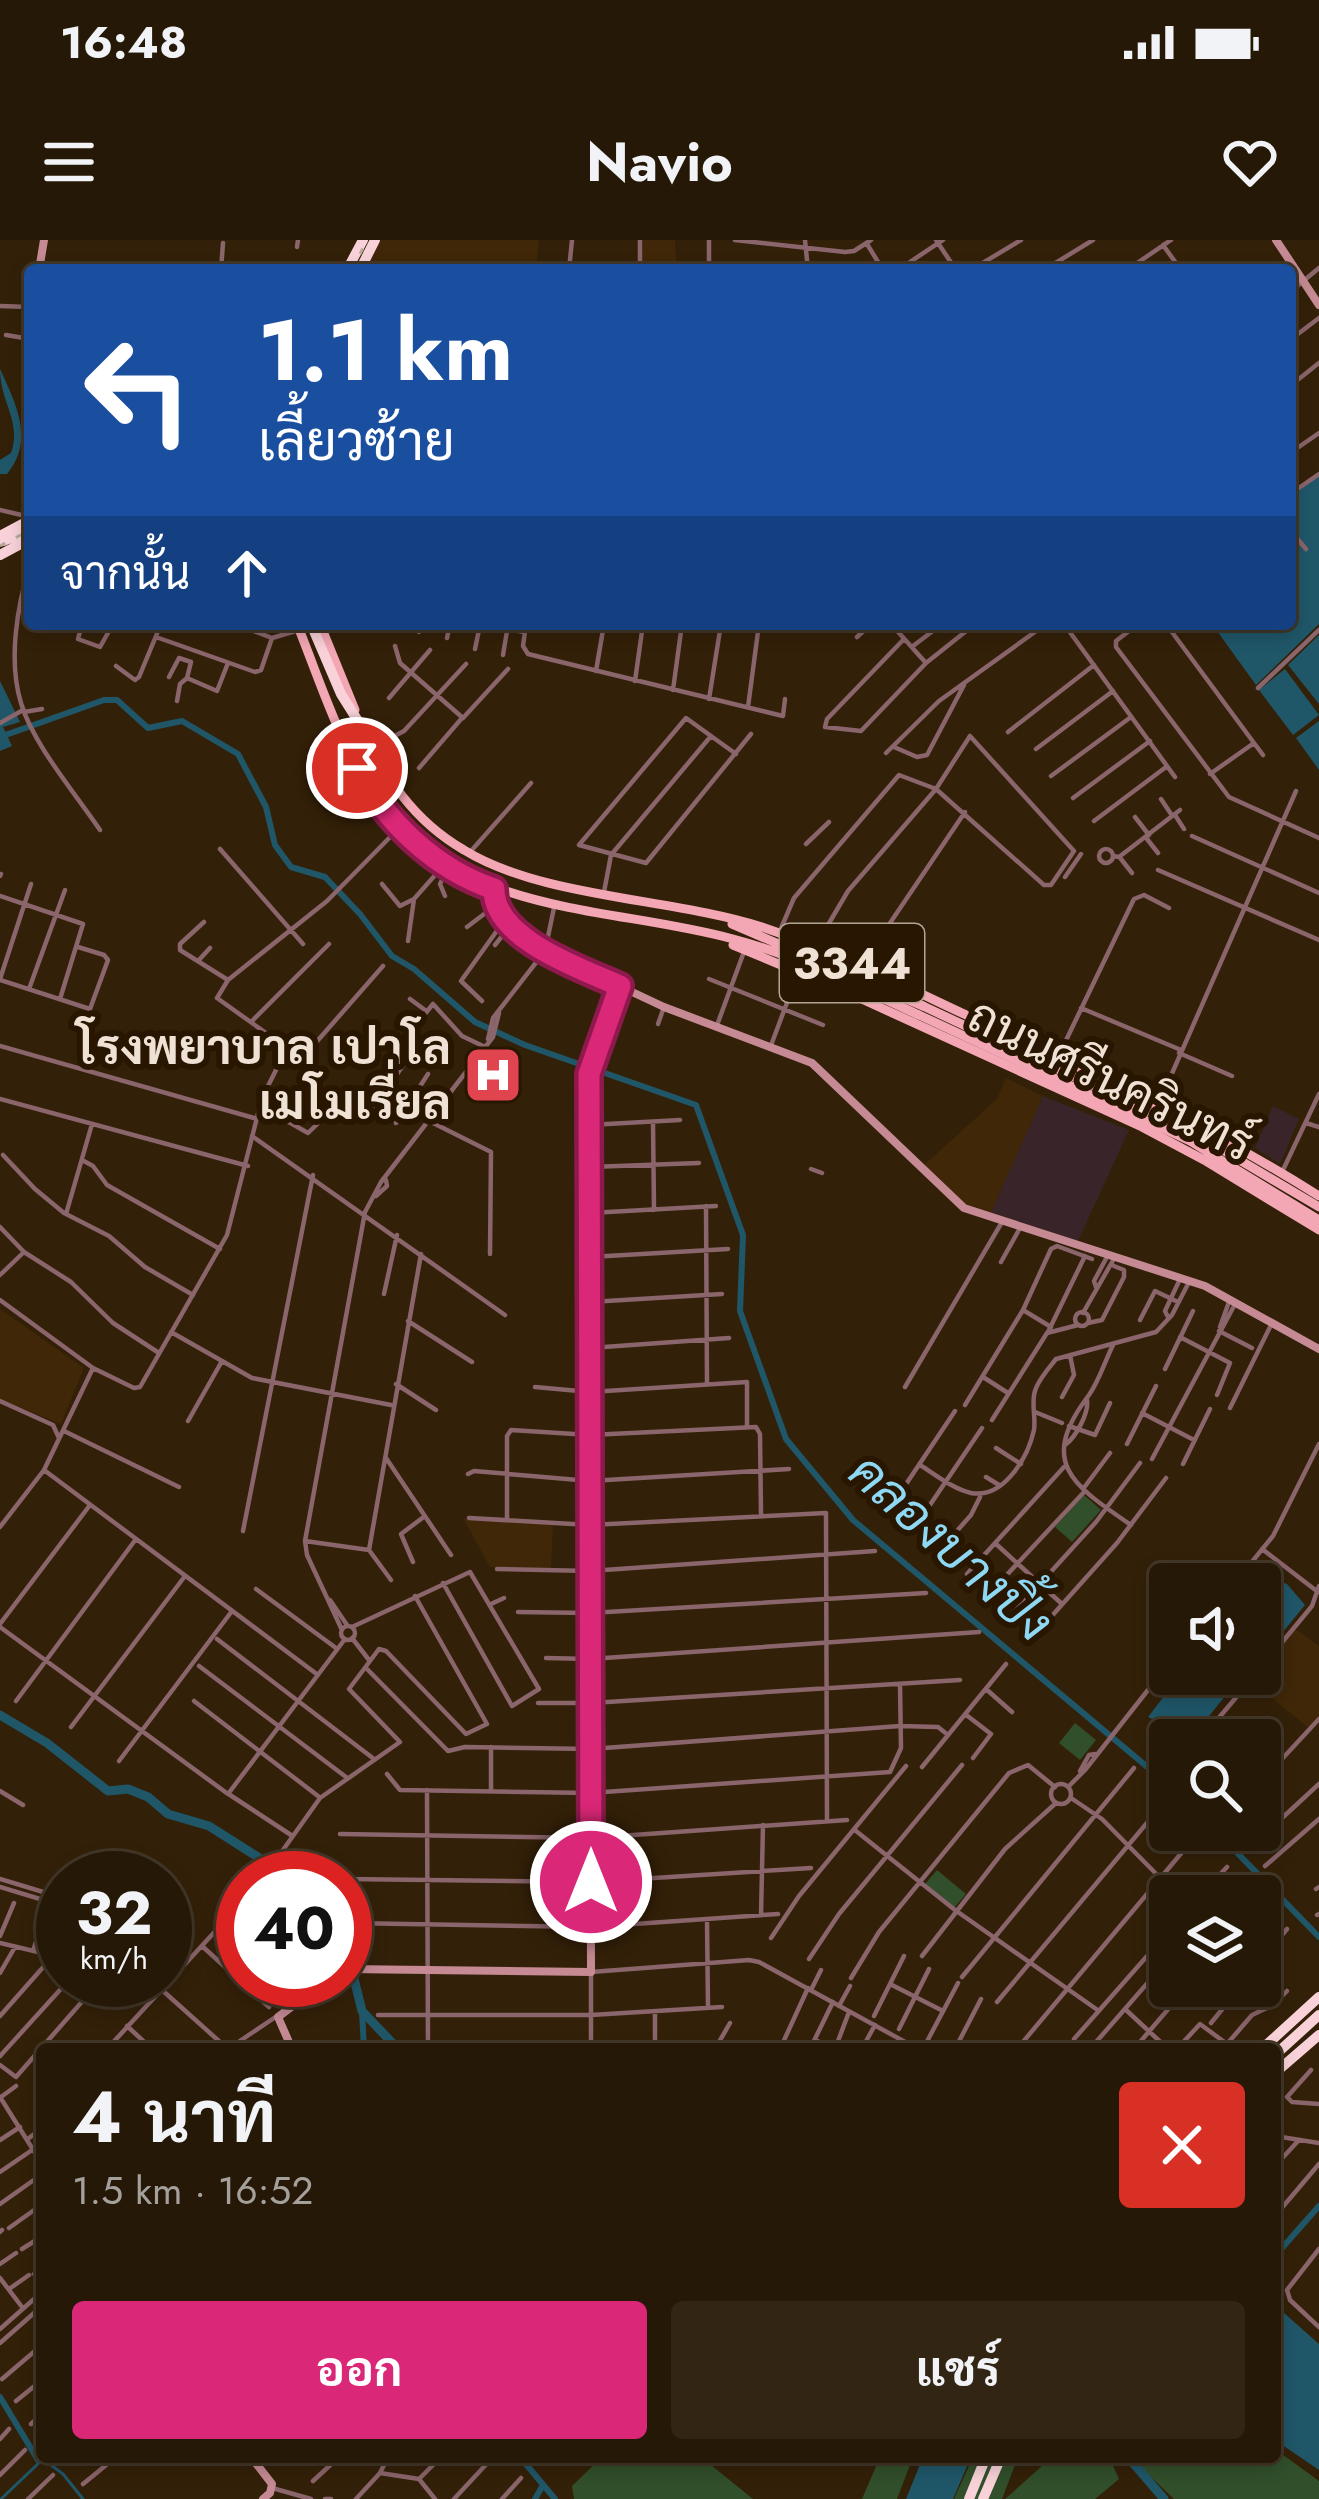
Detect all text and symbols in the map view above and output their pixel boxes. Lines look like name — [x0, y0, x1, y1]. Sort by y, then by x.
text: 16:48 — [60, 10, 187, 75]
text: Navio — [586, 123, 733, 201]
icon: menu — [36, 129, 102, 195]
icon: heart — [1217, 129, 1283, 195]
text: 1.1 km — [258, 290, 513, 412]
icon: left — [60, 312, 216, 468]
text: เลี้ยวซ้าย — [258, 402, 455, 480]
icon: ahead — [214, 540, 280, 606]
text: จากนั้น — [60, 541, 190, 606]
pin — [306, 717, 408, 819]
icon: arrive — [324, 735, 390, 801]
road number: 3344 — [780, 924, 924, 1002]
street label: ถนนศรีนครินทร์ — [957, 981, 1265, 1178]
place label: โรงพยาบาล เปาโล เมโมเรี่ยล — [74, 1013, 451, 1137]
hospital icon: โรงพยาบาล เปาโล เมโมเรี่ยล — [462, 1044, 524, 1106]
water label: คลองบางปิ้ง — [833, 1431, 1073, 1658]
map controls — [1149, 1563, 1281, 2007]
button: sound — [1149, 1563, 1281, 1695]
button: search — [1149, 1719, 1281, 1851]
position arrow — [528, 1819, 654, 1945]
speed limit sign: 40 — [216, 1851, 372, 2007]
text: 32 — [76, 1870, 152, 1957]
button: layers — [1149, 1875, 1281, 2007]
text: km/h — [80, 1937, 148, 1980]
text: 4 นาที — [72, 2065, 276, 2169]
button: close — [1119, 2082, 1245, 2208]
text: 1.5 km · 16:52 — [72, 2162, 314, 2219]
button: ออก — [72, 2301, 647, 2439]
button: แชร์ — [671, 2301, 1245, 2439]

